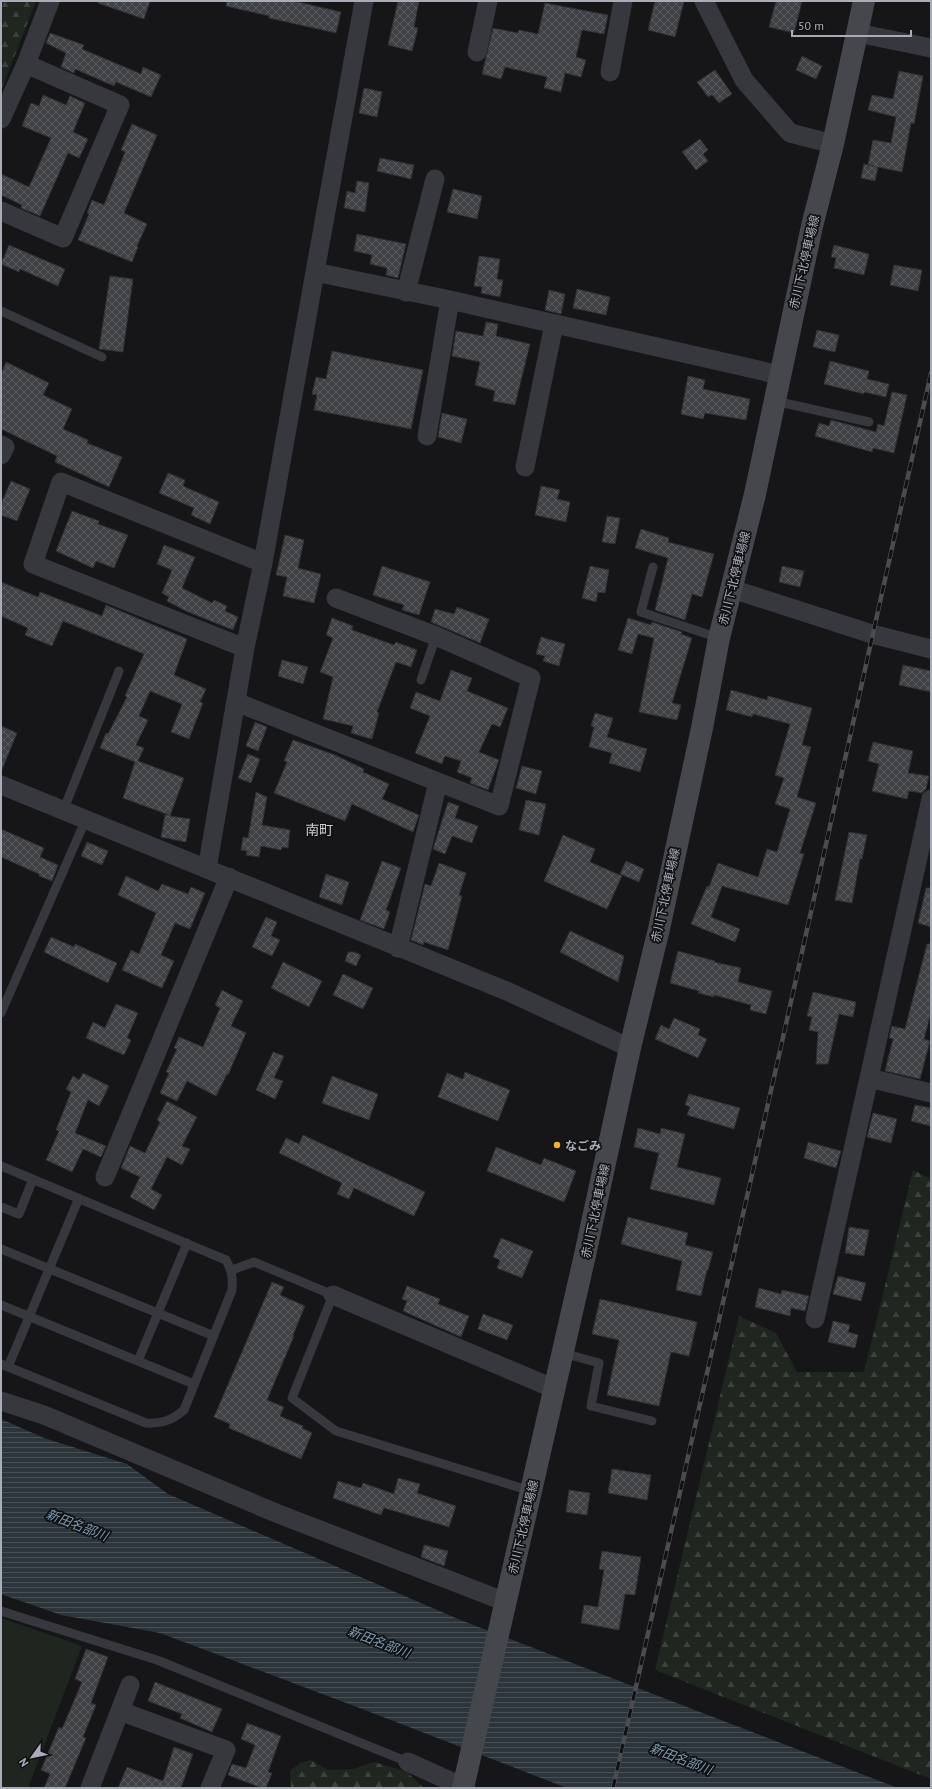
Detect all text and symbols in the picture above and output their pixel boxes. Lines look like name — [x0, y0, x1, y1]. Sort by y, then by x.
scale bar — [792, 12, 911, 38]
text: 50 m — [798, 18, 824, 33]
street label: 赤川下北停車場線 — [786, 214, 822, 310]
street label: 赤川下北停車場線 — [715, 530, 753, 626]
district label: 南町 — [305, 821, 333, 839]
street label: 赤川下北停車場線 — [648, 846, 682, 944]
place label: なごみ — [565, 1138, 601, 1153]
marker: なごみ — [552, 1140, 562, 1150]
street label: 赤川下北停車場線 — [578, 1162, 612, 1260]
street label: 赤川下北停車場線 — [505, 1479, 541, 1575]
water label: 新田名部川 — [44, 1505, 112, 1545]
water label: 新田名部川 — [346, 1622, 414, 1662]
north arrow — [12, 1737, 52, 1777]
water label: 新田名部川 — [648, 1739, 716, 1779]
text: N — [16, 1756, 31, 1769]

